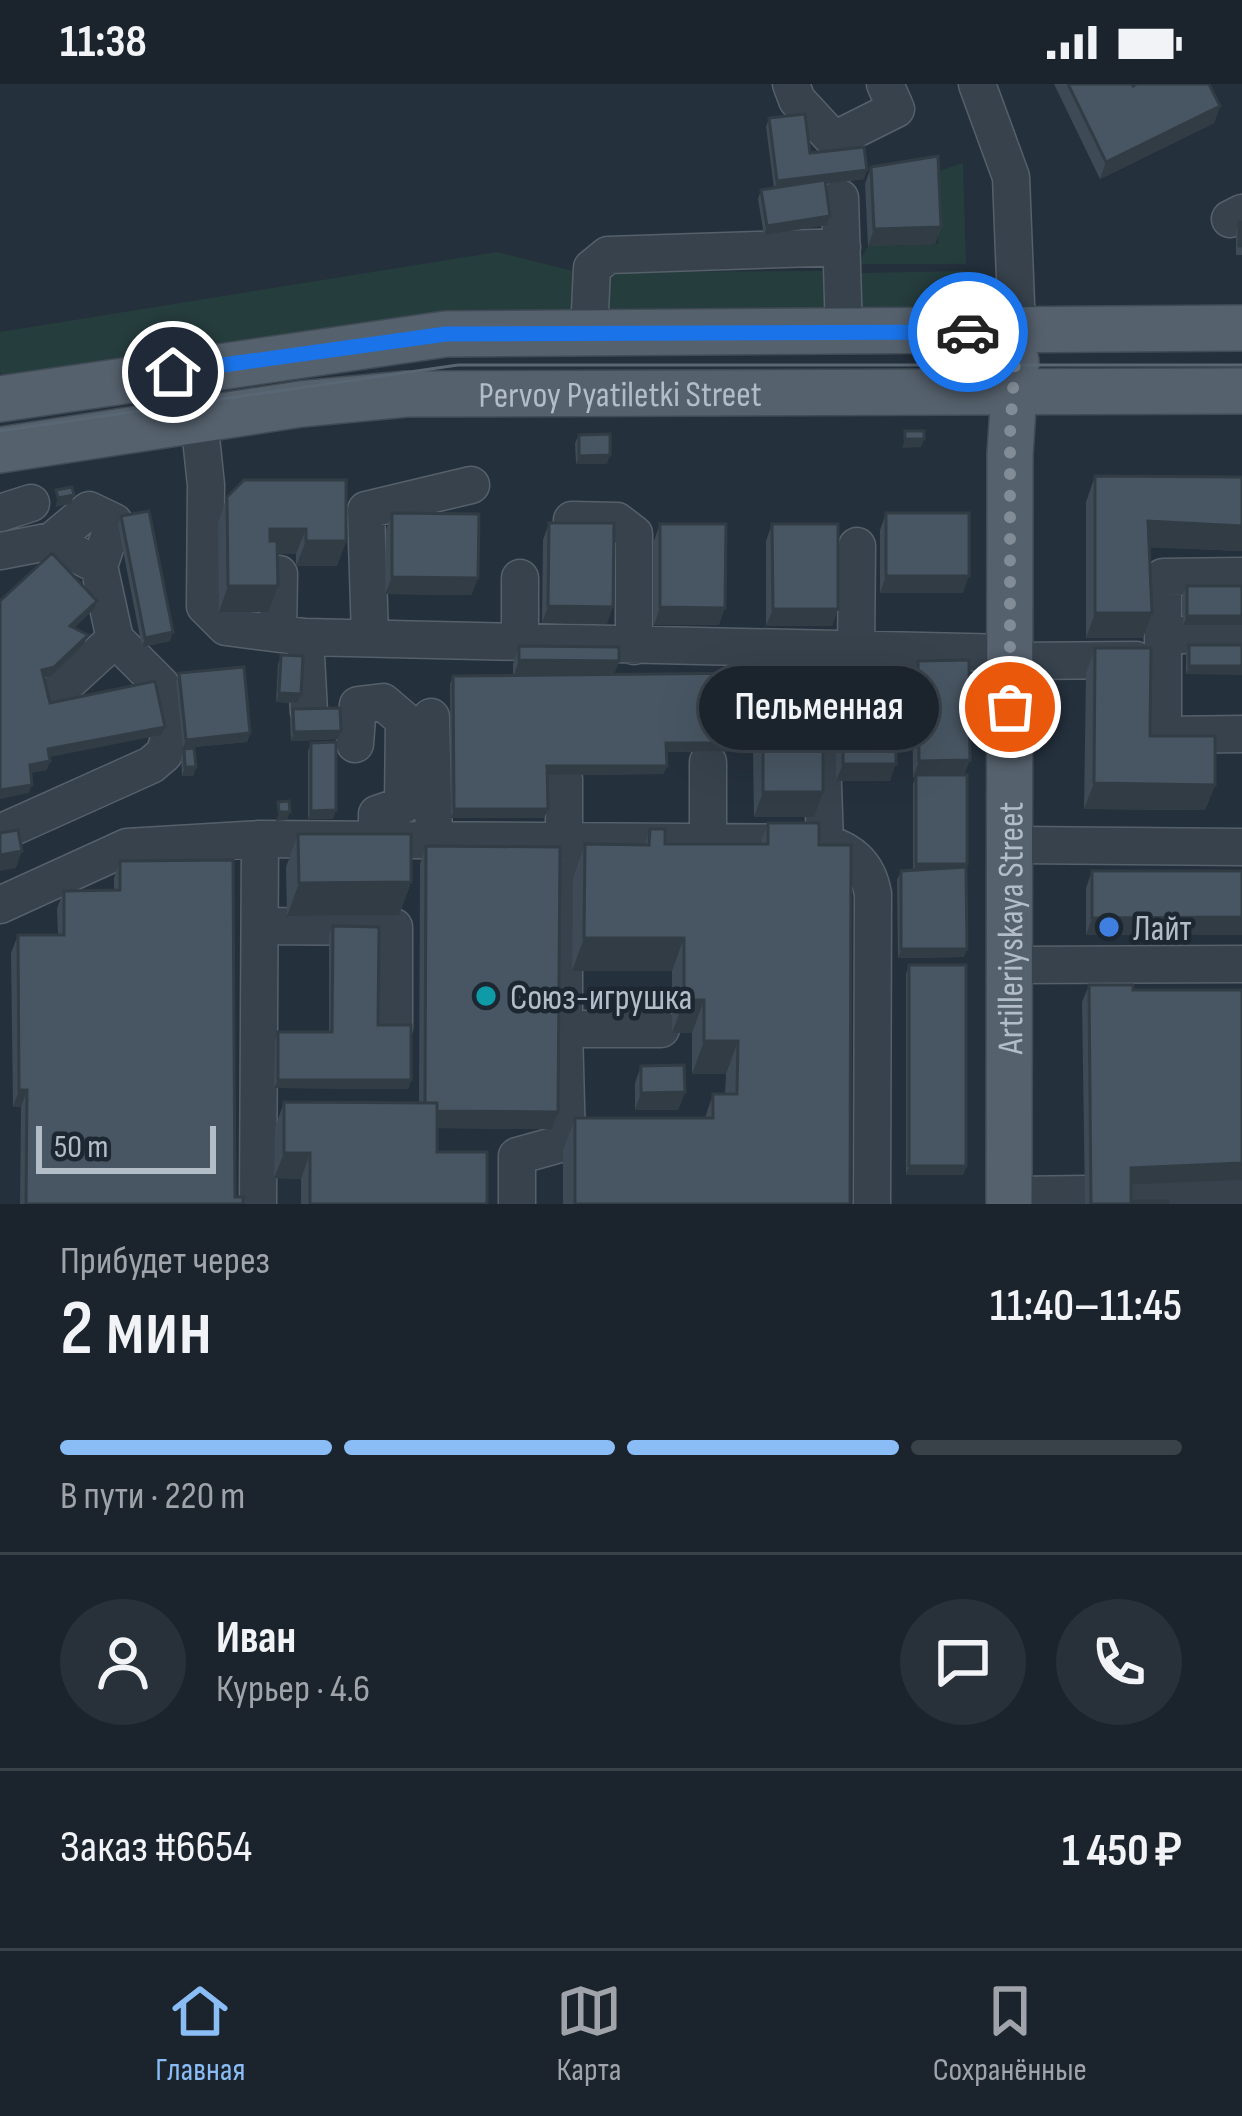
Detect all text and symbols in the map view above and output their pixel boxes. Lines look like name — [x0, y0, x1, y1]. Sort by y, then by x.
text: 11:38 — [60, 15, 147, 70]
courier — [908, 272, 1028, 392]
icon: car — [935, 299, 1001, 365]
pin — [122, 321, 224, 423]
icon: home — [140, 339, 206, 405]
street label: Pervoy Pyatiletki Street — [478, 374, 762, 418]
pin — [959, 656, 1061, 758]
callout: Пельменная — [698, 665, 938, 749]
icon: bag — [977, 674, 1043, 740]
text: Пельменная — [734, 684, 904, 731]
street label: Artilleriyskaya Street — [990, 802, 1034, 1055]
place label: Лайт — [1133, 908, 1192, 951]
marker: Лайт — [1096, 914, 1122, 940]
place label: Союз-игрушка — [510, 977, 692, 1020]
marker: Союз-игрушка — [473, 983, 499, 1009]
scale bar — [36, 1120, 216, 1173]
text: 50 m — [54, 1127, 108, 1167]
text: Прибудет через — [60, 1238, 270, 1285]
text: 11:40–11:45 — [990, 1279, 1182, 1334]
text: 2 мин — [60, 1283, 212, 1376]
text: В пути · 220 m — [60, 1473, 245, 1520]
button: person — [60, 1599, 186, 1725]
button: chat — [900, 1599, 1026, 1725]
button: phone — [1056, 1599, 1182, 1725]
text: Иван — [216, 1611, 296, 1666]
text: Курьер · 4.6 — [216, 1666, 370, 1713]
text: Заказ #6654 — [60, 1820, 252, 1875]
text: 1 450 ₽ — [1062, 1824, 1182, 1879]
tab: Главная — [155, 1978, 245, 2090]
tab: Карта — [556, 1978, 622, 2090]
tab: Сохранённые — [933, 1978, 1087, 2090]

